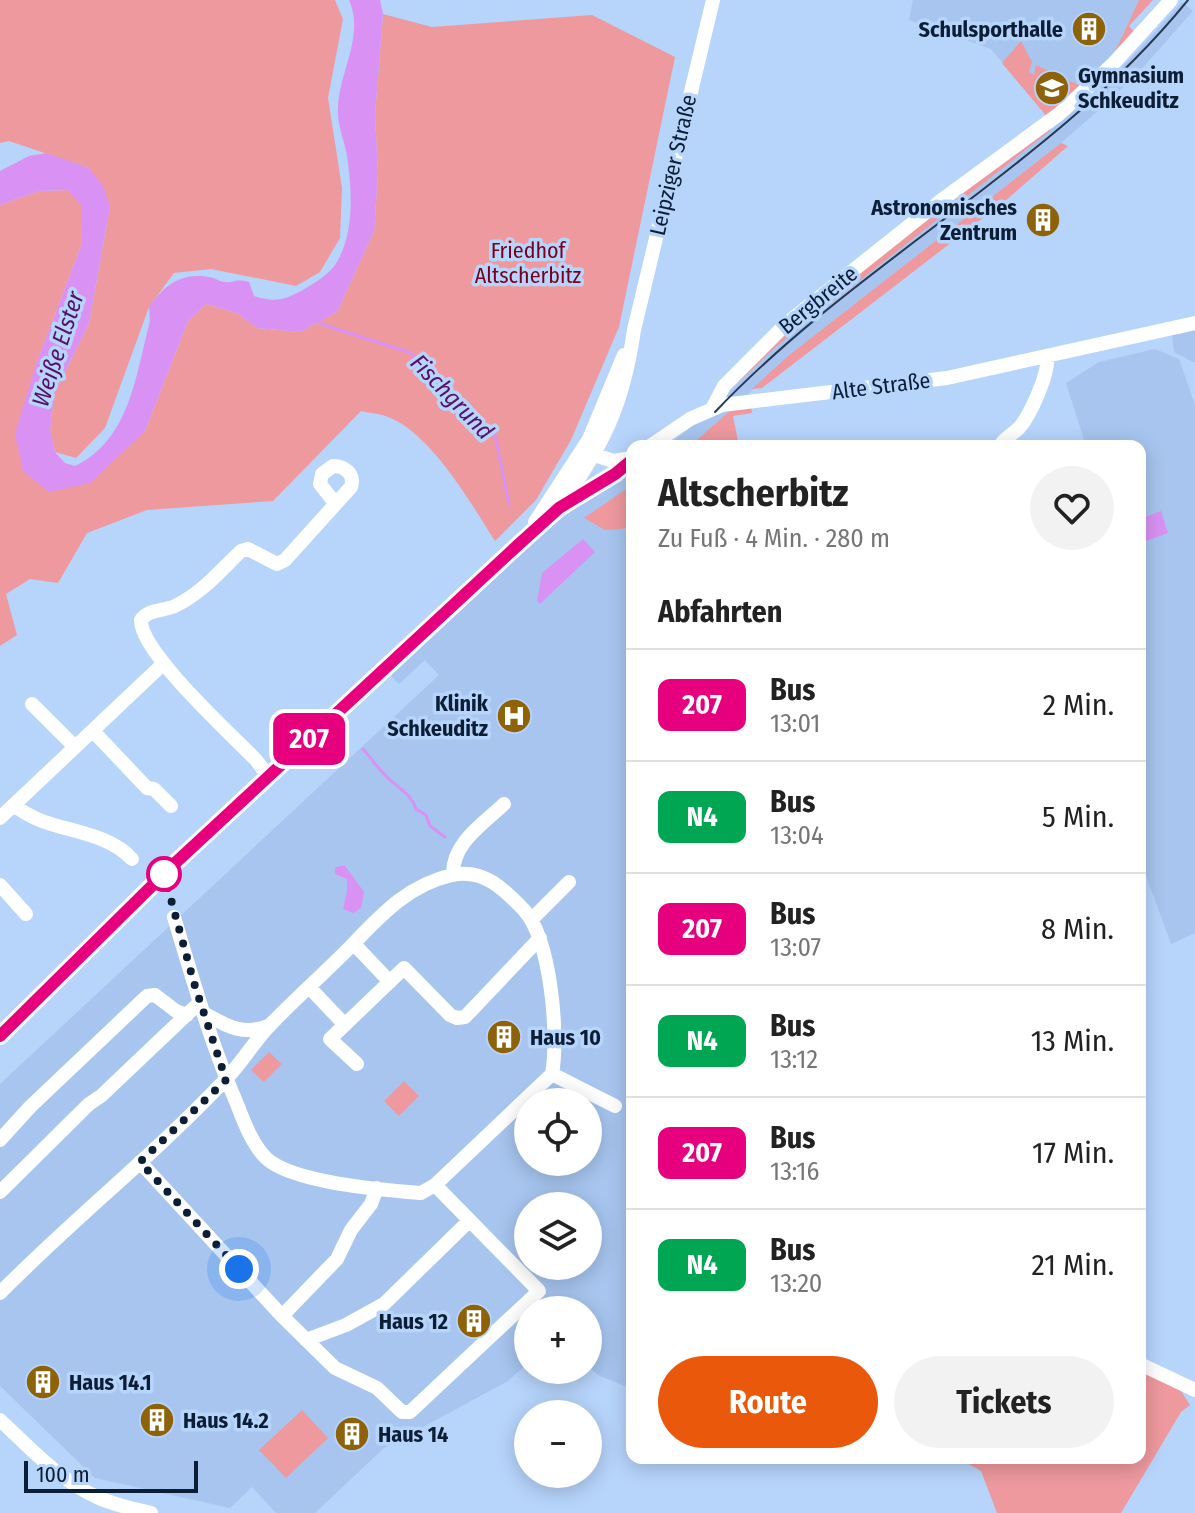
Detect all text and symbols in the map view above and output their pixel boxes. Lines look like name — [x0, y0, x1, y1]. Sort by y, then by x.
building icon: Schulsporthalle — [1070, 10, 1108, 48]
place label: Schulsporthalle — [919, 16, 1063, 43]
place label: Gymnasium Schkeuditz — [1078, 62, 1184, 114]
school or university icon: Gymnasium Schkeuditz — [1033, 69, 1071, 107]
street label: Leipziger Straße — [644, 92, 702, 238]
place label: Astronomisches Zentrum — [870, 194, 1017, 246]
building icon: Astronomisches Zentrum — [1024, 201, 1062, 239]
park label: Friedhof Altscherbitz — [475, 237, 582, 289]
street label: Bergbreite — [773, 260, 863, 340]
water label: Weiße Elster — [26, 287, 90, 410]
water label: Fischgrund — [405, 349, 499, 445]
street label: Alte Straße — [830, 367, 932, 405]
button: heart — [1030, 466, 1114, 550]
text: Altscherbitz — [658, 470, 848, 516]
text: Zu Fuß · 4 Min. · 280 m — [658, 523, 890, 554]
text: Abfahrten — [658, 594, 782, 630]
text: Bus — [770, 672, 815, 708]
text: 2 Min. — [1043, 687, 1114, 723]
text: 207 — [682, 688, 722, 721]
place label: Klinik Schkeuditz — [387, 690, 489, 742]
hospital icon: Klinik Schkeuditz — [495, 697, 533, 735]
text: 13:01 — [770, 708, 820, 739]
line badge: 207 — [263, 713, 355, 765]
text: 207 — [289, 722, 329, 755]
text: Bus — [770, 784, 815, 820]
text: 5 Min. — [1042, 799, 1114, 835]
text: N4 — [686, 800, 718, 833]
text: 13:04 — [770, 820, 824, 851]
unlabelled marker — [147, 857, 181, 891]
text: Bus — [770, 896, 815, 932]
text: 8 Min. — [1041, 911, 1114, 947]
text: 207 — [682, 912, 722, 945]
text: 13:07 — [770, 932, 821, 963]
text: Bus — [770, 1008, 815, 1044]
building icon: Haus 10 — [485, 1018, 523, 1056]
text: 13 Min. — [1031, 1023, 1114, 1059]
place label: Haus 10 — [530, 1024, 601, 1051]
text: N4 — [686, 1024, 718, 1057]
text: 13:12 — [770, 1044, 818, 1075]
map controls — [514, 1088, 602, 1488]
button: locate — [514, 1088, 602, 1176]
text: Bus — [770, 1120, 815, 1156]
text: 17 Min. — [1032, 1135, 1114, 1171]
text: 207 — [682, 1136, 722, 1169]
text: 13:16 — [770, 1156, 819, 1187]
button: layers — [514, 1192, 602, 1280]
text: Bus — [770, 1232, 815, 1268]
text: 21 Min. — [1032, 1247, 1114, 1283]
text: N4 — [686, 1248, 718, 1281]
your location — [219, 1249, 259, 1289]
text: 13:20 — [770, 1268, 822, 1299]
button: + — [514, 1296, 602, 1384]
building icon: Haus 12 — [455, 1302, 493, 1340]
place label: Haus 12 — [379, 1308, 448, 1335]
button: Route — [658, 1356, 878, 1448]
button: Tickets — [894, 1356, 1114, 1448]
building icon: Haus 14.1 — [24, 1363, 62, 1401]
place label: Haus 14.1 — [69, 1369, 152, 1396]
button: − — [514, 1400, 602, 1488]
building icon: Haus 14.2 — [138, 1401, 176, 1439]
place label: Haus 14.2 — [183, 1407, 269, 1434]
building icon: Haus 14 — [333, 1415, 371, 1453]
place label: Haus 14 — [378, 1421, 448, 1448]
scale bar — [24, 1457, 198, 1493]
text: 100 m — [36, 1461, 90, 1488]

